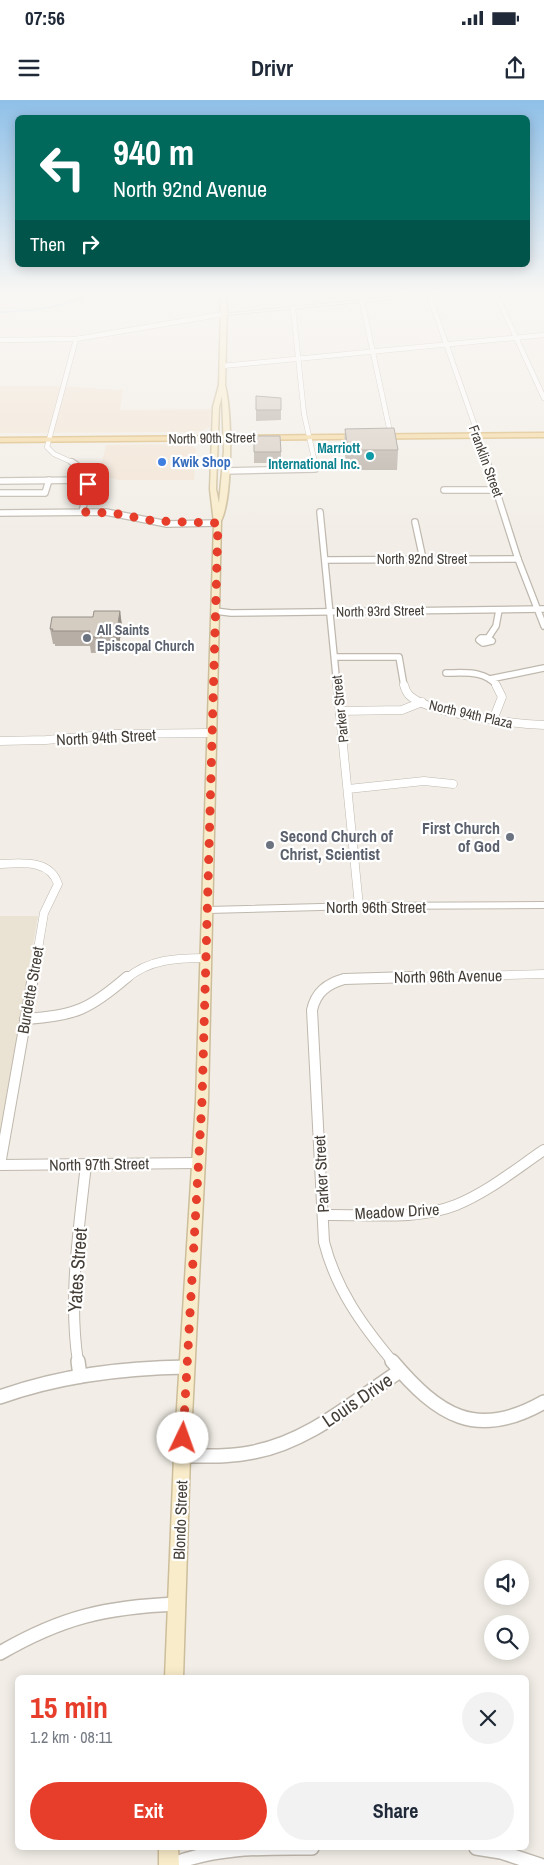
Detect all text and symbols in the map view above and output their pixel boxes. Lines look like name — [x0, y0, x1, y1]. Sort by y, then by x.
text: 07:56 — [25, 5, 65, 31]
text: Drivr — [251, 53, 293, 83]
icon: menu — [15, 54, 43, 82]
icon: share — [501, 54, 529, 82]
text: 940 m — [113, 129, 194, 176]
icon: left — [30, 135, 95, 200]
text: North 92nd Avenue — [113, 174, 267, 204]
icon: right — [76, 230, 104, 258]
text: Then — [30, 231, 66, 257]
street label: Franklin Street — [465, 423, 507, 499]
street label: North 90th Street — [168, 428, 256, 448]
place label: Marriott International Inc. — [268, 439, 360, 473]
marker: Marriott International Inc. — [364, 450, 376, 462]
place label: Kwik Shop — [172, 453, 231, 471]
marker: Kwik Shop — [156, 456, 168, 468]
pin — [67, 463, 109, 505]
icon: arrive — [74, 470, 102, 498]
street label: North 92nd Street — [377, 550, 467, 568]
street label: North 93rd Street — [336, 601, 424, 621]
place label: All Saints Episcopal Church — [97, 621, 195, 655]
marker: All Saints Episcopal Church — [81, 632, 93, 644]
street label: Parker Street — [328, 674, 352, 744]
street label: North 94th Plaza — [427, 696, 515, 733]
street label: North 94th Street — [56, 723, 157, 751]
place label: First Church of God — [422, 817, 500, 857]
place label: Second Church of Christ, Scientist — [280, 825, 394, 865]
marker: First Church of God — [504, 831, 516, 843]
marker: Second Church of Christ, Scientist — [264, 839, 276, 851]
street label: North 96th Street — [326, 896, 426, 918]
street label: Burdette Street — [12, 944, 49, 1035]
street label: North 96th Avenue — [394, 964, 502, 988]
street label: Parker Street — [308, 1134, 334, 1213]
street label: North 97th Street — [49, 1152, 149, 1176]
street label: Meadow Drive — [354, 1198, 440, 1224]
street label: Yates Street — [61, 1226, 93, 1313]
street label: Louis Drive — [317, 1367, 397, 1433]
position arrow — [156, 1411, 208, 1463]
street label: Blondo Street — [168, 1480, 192, 1560]
map controls — [484, 1560, 529, 1660]
button: sound — [484, 1560, 529, 1605]
button: search — [484, 1615, 529, 1660]
text: 15 min — [30, 1687, 108, 1727]
button: close — [462, 1692, 514, 1744]
text: 1.2 km · 08:11 — [30, 1726, 112, 1748]
button: Exit — [30, 1782, 267, 1840]
button: Share — [277, 1782, 514, 1840]

